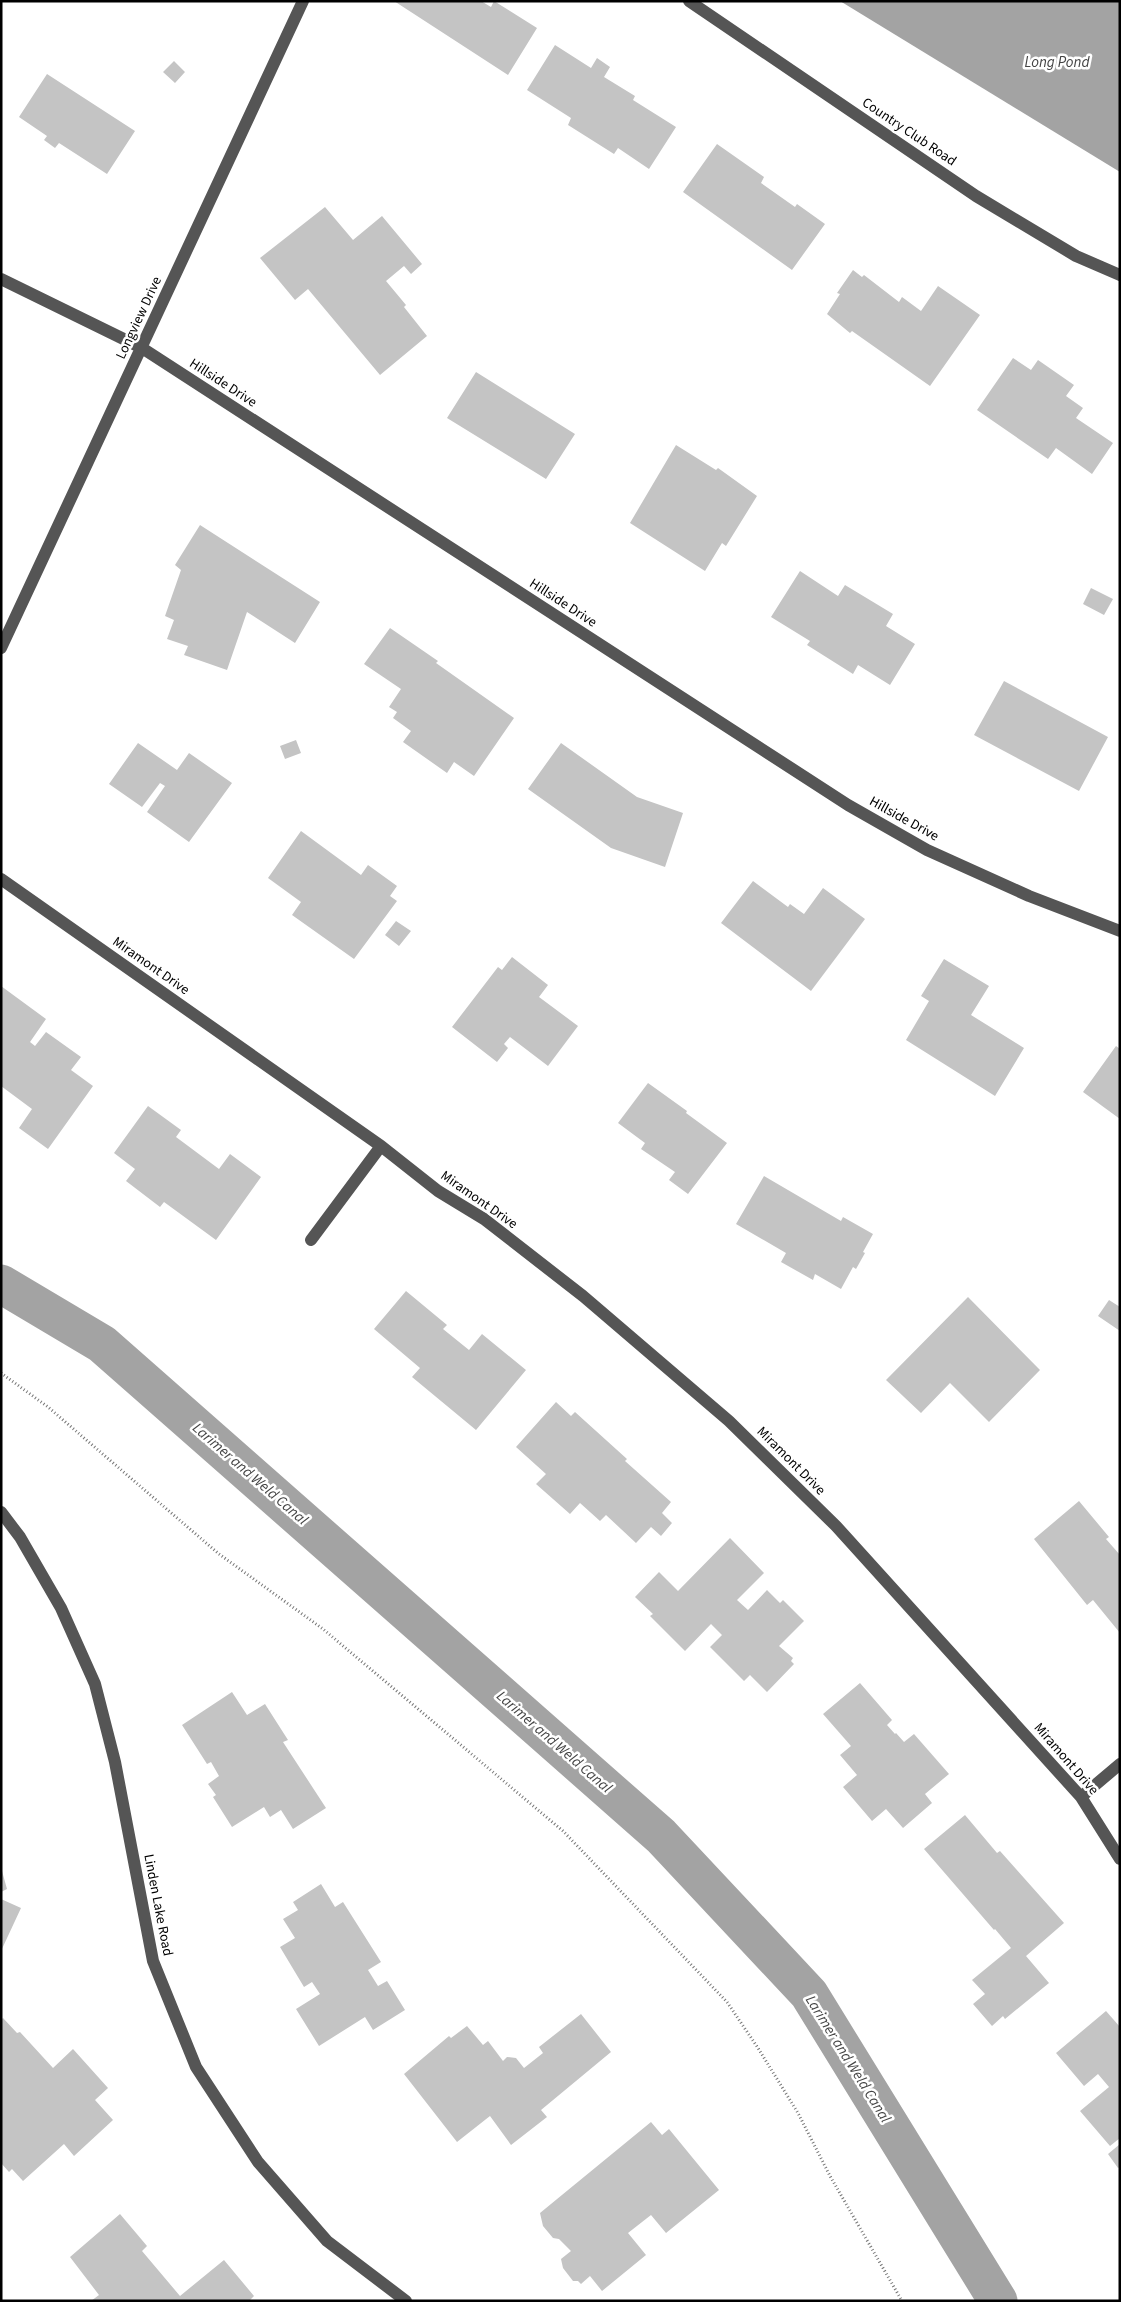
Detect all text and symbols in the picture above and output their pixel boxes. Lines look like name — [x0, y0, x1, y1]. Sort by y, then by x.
water label: Long Pond — [1025, 52, 1090, 73]
street label: Country Club Road — [858, 93, 960, 171]
street label: Longview Drive — [111, 273, 167, 363]
street label: Hillside Drive — [185, 354, 261, 412]
street label: Hillside Drive — [525, 574, 601, 632]
street label: Hillside Drive — [866, 792, 943, 846]
street label: Miramont Drive — [108, 932, 194, 1000]
street label: Miramont Drive — [436, 1166, 522, 1234]
water label: Larimer and Weld Canal — [188, 1418, 312, 1530]
street label: Miramont Drive — [752, 1422, 830, 1500]
water label: Larimer and Weld Canal — [492, 1686, 616, 1798]
street label: Miramont Drive — [1029, 1719, 1103, 1800]
street label: Linden Lake Road — [138, 1852, 178, 1958]
water label: Larimer and Weld Canal — [800, 1991, 896, 2127]

